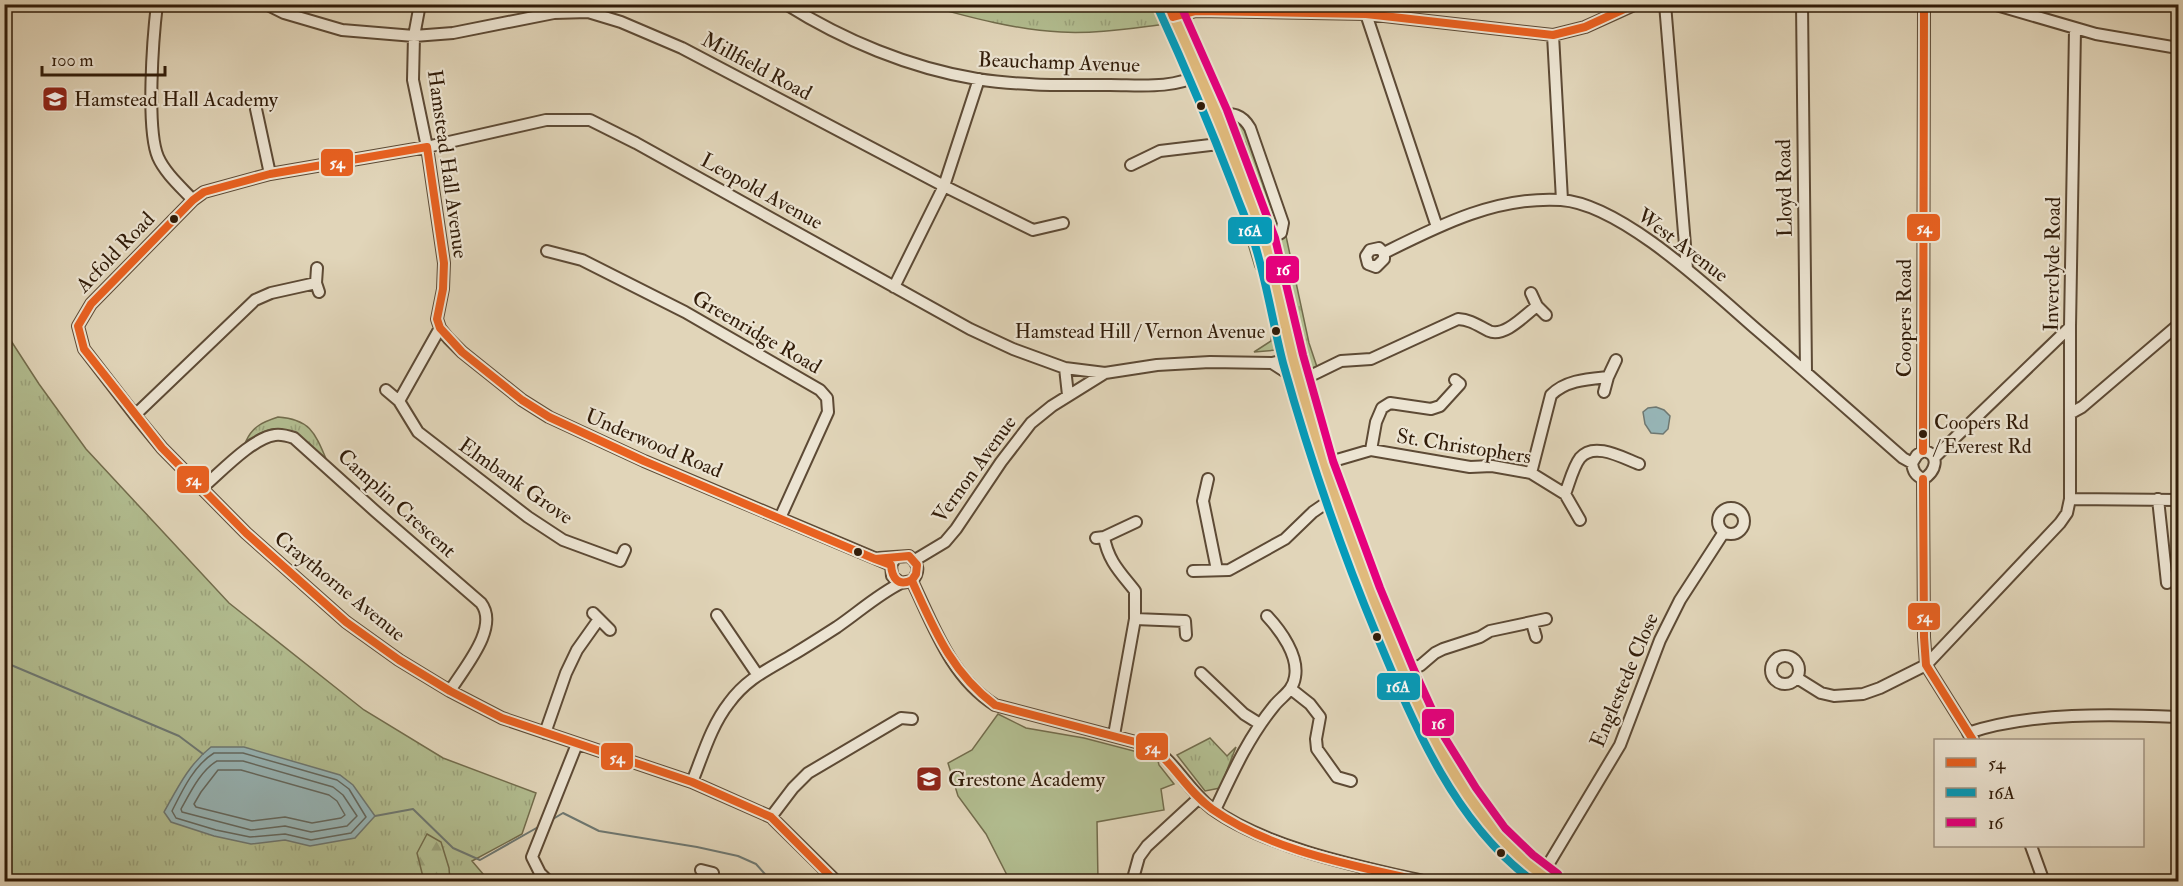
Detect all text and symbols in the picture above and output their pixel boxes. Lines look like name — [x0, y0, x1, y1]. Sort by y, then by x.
street label: Millfield Road — [697, 26, 817, 107]
scale bar — [42, 39, 165, 77]
street label: Beauchamp Avenue — [977, 46, 1141, 79]
text: 100 m — [51, 49, 94, 72]
street label: Hamstead Hall Avenue — [421, 68, 474, 260]
school or university icon: Hamstead Hall Academy — [40, 84, 70, 114]
place label: Hamstead Hall Academy — [74, 86, 279, 113]
unlabelled marker — [1195, 100, 1207, 112]
street label: Lloyd Road — [1770, 138, 1799, 237]
street label: Leopold Avenue — [696, 147, 828, 236]
line badge: 54 — [320, 148, 354, 177]
text: 54 — [329, 153, 346, 173]
street label: Inverclyde Road — [2038, 196, 2067, 332]
street label: West Avenue — [1631, 202, 1734, 289]
street label: Acfold Road — [69, 206, 161, 299]
unlabelled marker — [168, 213, 180, 225]
line badge: 54 — [1906, 213, 1941, 242]
line badge: 16A — [1227, 216, 1273, 245]
text: 54 — [1916, 218, 1933, 238]
text: 16A — [1238, 221, 1263, 241]
line badge: 16 — [1265, 255, 1300, 284]
street label: Coopers Road — [1891, 258, 1918, 377]
text: 16 — [1276, 260, 1292, 280]
street label: Greenridge Road — [687, 285, 827, 381]
place label: Hamstead Hill / Vernon Avenue — [1015, 319, 1265, 344]
marker: Hamstead Hill / Vernon Avenue — [1270, 325, 1282, 337]
street label: Underwood Road — [581, 402, 727, 485]
street label: Vernon Avenue — [926, 410, 1023, 528]
place label: Coopers Rd / Everest Rd — [1932, 410, 2032, 459]
street label: St. Christophers — [1395, 423, 1533, 470]
marker: Coopers Rd / Everest Rd — [1917, 428, 1929, 440]
street label: Elmbank Grove — [453, 432, 578, 531]
street label: Camplin Crescent — [332, 443, 462, 564]
line badge: 54 — [176, 465, 210, 494]
text: 54 — [185, 470, 202, 490]
street label: Craythorne Avenue — [269, 525, 411, 648]
unlabelled marker — [852, 546, 864, 558]
line badge: 54 — [1907, 602, 1941, 631]
text: 54 — [1916, 607, 1933, 627]
street label: Englestede Close — [1584, 609, 1665, 751]
unlabelled marker — [1371, 631, 1383, 643]
line badge: 16A — [1376, 672, 1421, 701]
text: 16A — [1386, 677, 1411, 697]
line badge: 16 — [1421, 708, 1455, 737]
text: 16 — [1431, 714, 1447, 734]
line badge: 54 — [1135, 732, 1169, 761]
text: 54 — [1144, 738, 1161, 758]
legend — [1934, 739, 2144, 847]
line badge: 54 — [600, 742, 634, 771]
text: 54 — [609, 748, 626, 768]
text: 54 — [1988, 752, 2006, 775]
school or university icon: Grestone Academy — [914, 764, 944, 794]
place label: Grestone Academy — [948, 766, 1106, 793]
text: 16A — [1988, 782, 2015, 805]
text: 16 — [1988, 812, 2004, 835]
unlabelled marker — [1495, 847, 1507, 859]

